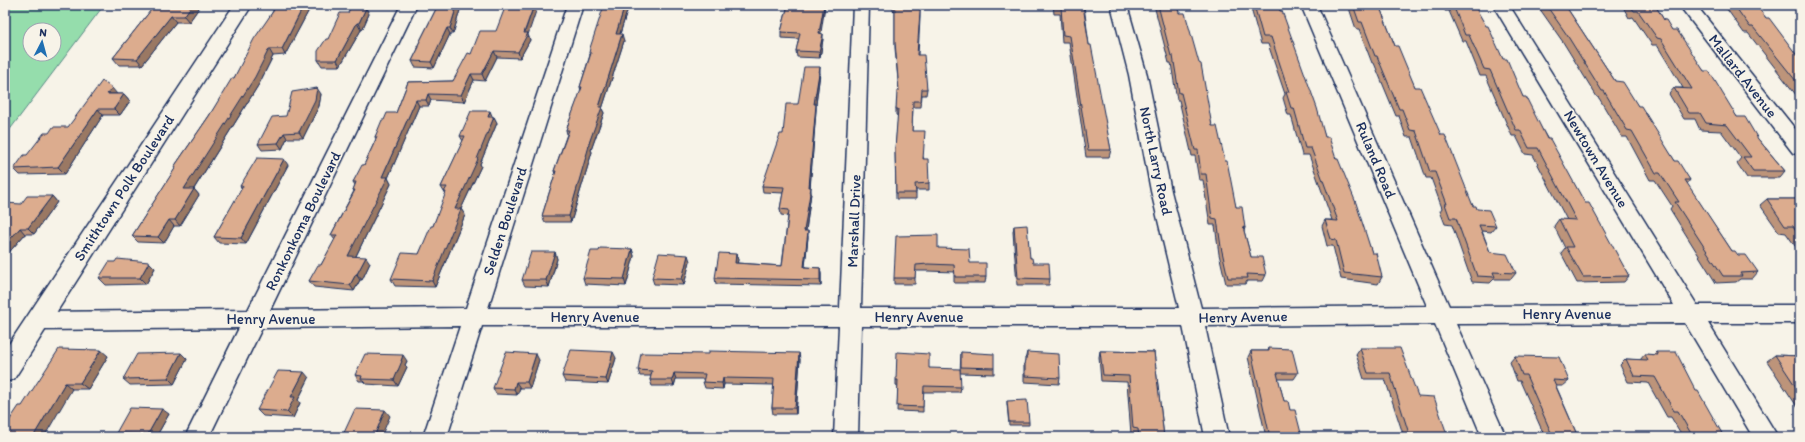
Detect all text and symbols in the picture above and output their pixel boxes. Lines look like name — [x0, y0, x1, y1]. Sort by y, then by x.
north arrow — [22, 22, 62, 62]
text: N — [39, 26, 47, 39]
street label: Mallard Avenue — [1705, 31, 1781, 121]
street label: North Larry Road — [1136, 105, 1176, 218]
street label: Newtown Avenue — [1560, 107, 1632, 211]
street label: Smithtown Polk Boulevard — [70, 112, 178, 264]
street label: Ruland Road — [1352, 119, 1400, 202]
street label: Ronkonkoma Boulevard — [261, 148, 345, 294]
street label: Selden Boulevard — [479, 164, 531, 277]
street label: Marshall Drive — [843, 174, 865, 268]
street label: Henry Avenue — [1522, 305, 1612, 323]
street label: Henry Avenue — [1198, 307, 1288, 327]
street label: Henry Avenue — [550, 308, 640, 326]
street label: Henry Avenue — [874, 308, 964, 326]
street label: Henry Avenue — [226, 310, 316, 328]

